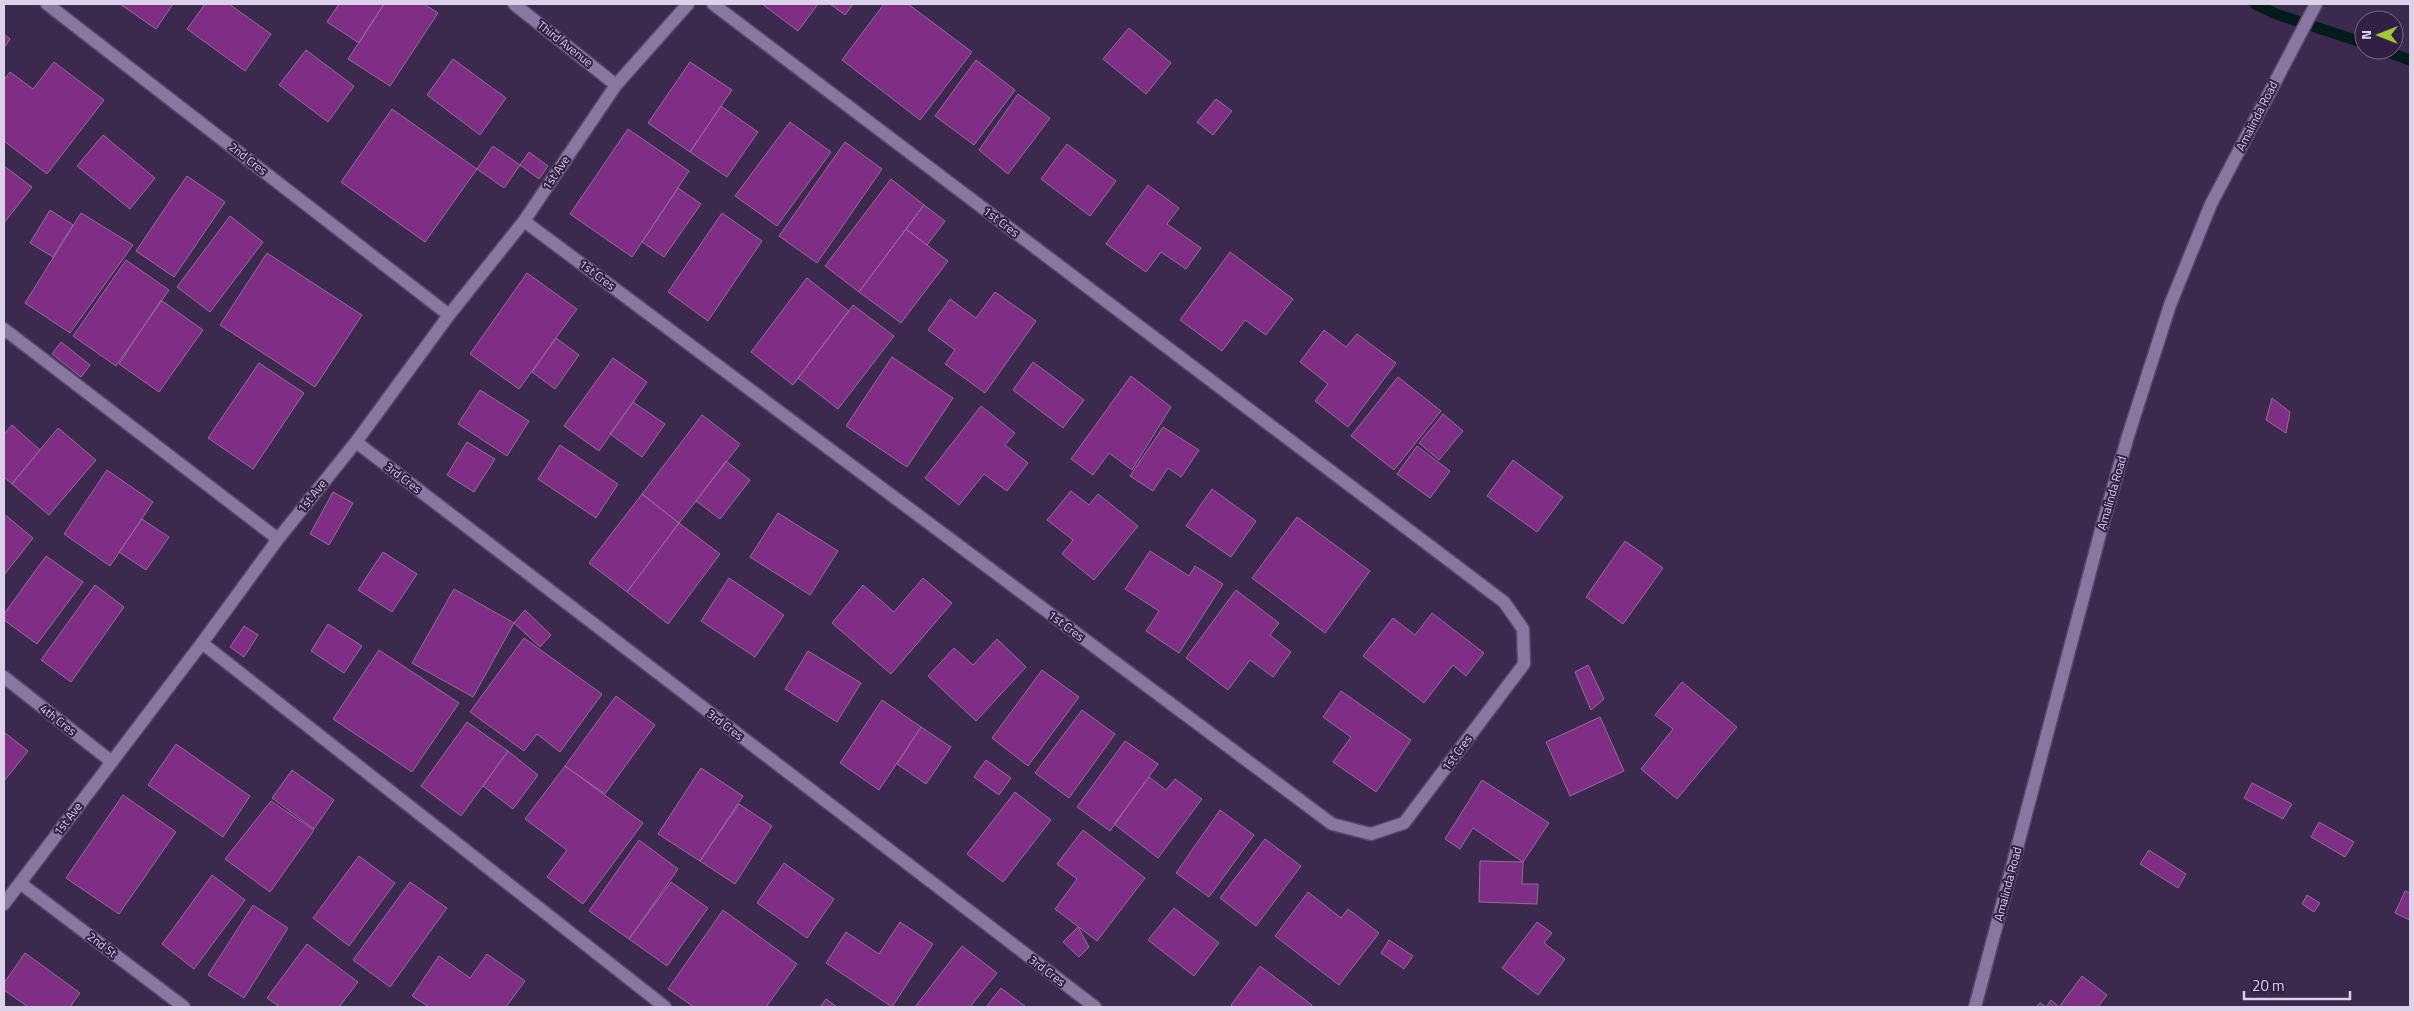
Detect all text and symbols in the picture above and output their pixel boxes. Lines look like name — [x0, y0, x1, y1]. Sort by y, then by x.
north arrow — [2354, 10, 2404, 60]
street label: Third Avenue — [533, 16, 597, 71]
text: N — [2355, 30, 2376, 40]
street label: Amalinda Road — [2231, 78, 2282, 154]
street label: 2nd Cres — [225, 137, 272, 180]
street label: 1st Ave — [537, 152, 574, 194]
street label: 1st Cres — [979, 202, 1024, 242]
street label: 1st Cres — [575, 255, 620, 295]
street label: Amalinda Road — [2092, 454, 2131, 532]
street label: 3rd Cres — [381, 457, 426, 498]
street label: 1st Ave — [292, 475, 331, 516]
street label: 1st Cres — [1044, 606, 1089, 646]
street label: 4th Cres — [36, 699, 81, 740]
street label: 3rd Cres — [703, 704, 748, 745]
street label: 1st Cres — [1437, 730, 1477, 775]
street label: 1st Ave — [49, 798, 87, 840]
street label: Amalinda Road — [1989, 845, 2027, 923]
street label: 2nd St — [83, 927, 122, 963]
street label: 3rd Cres — [1025, 950, 1070, 991]
scale bar — [2244, 968, 2350, 1000]
text: 20 m — [2252, 974, 2285, 997]

